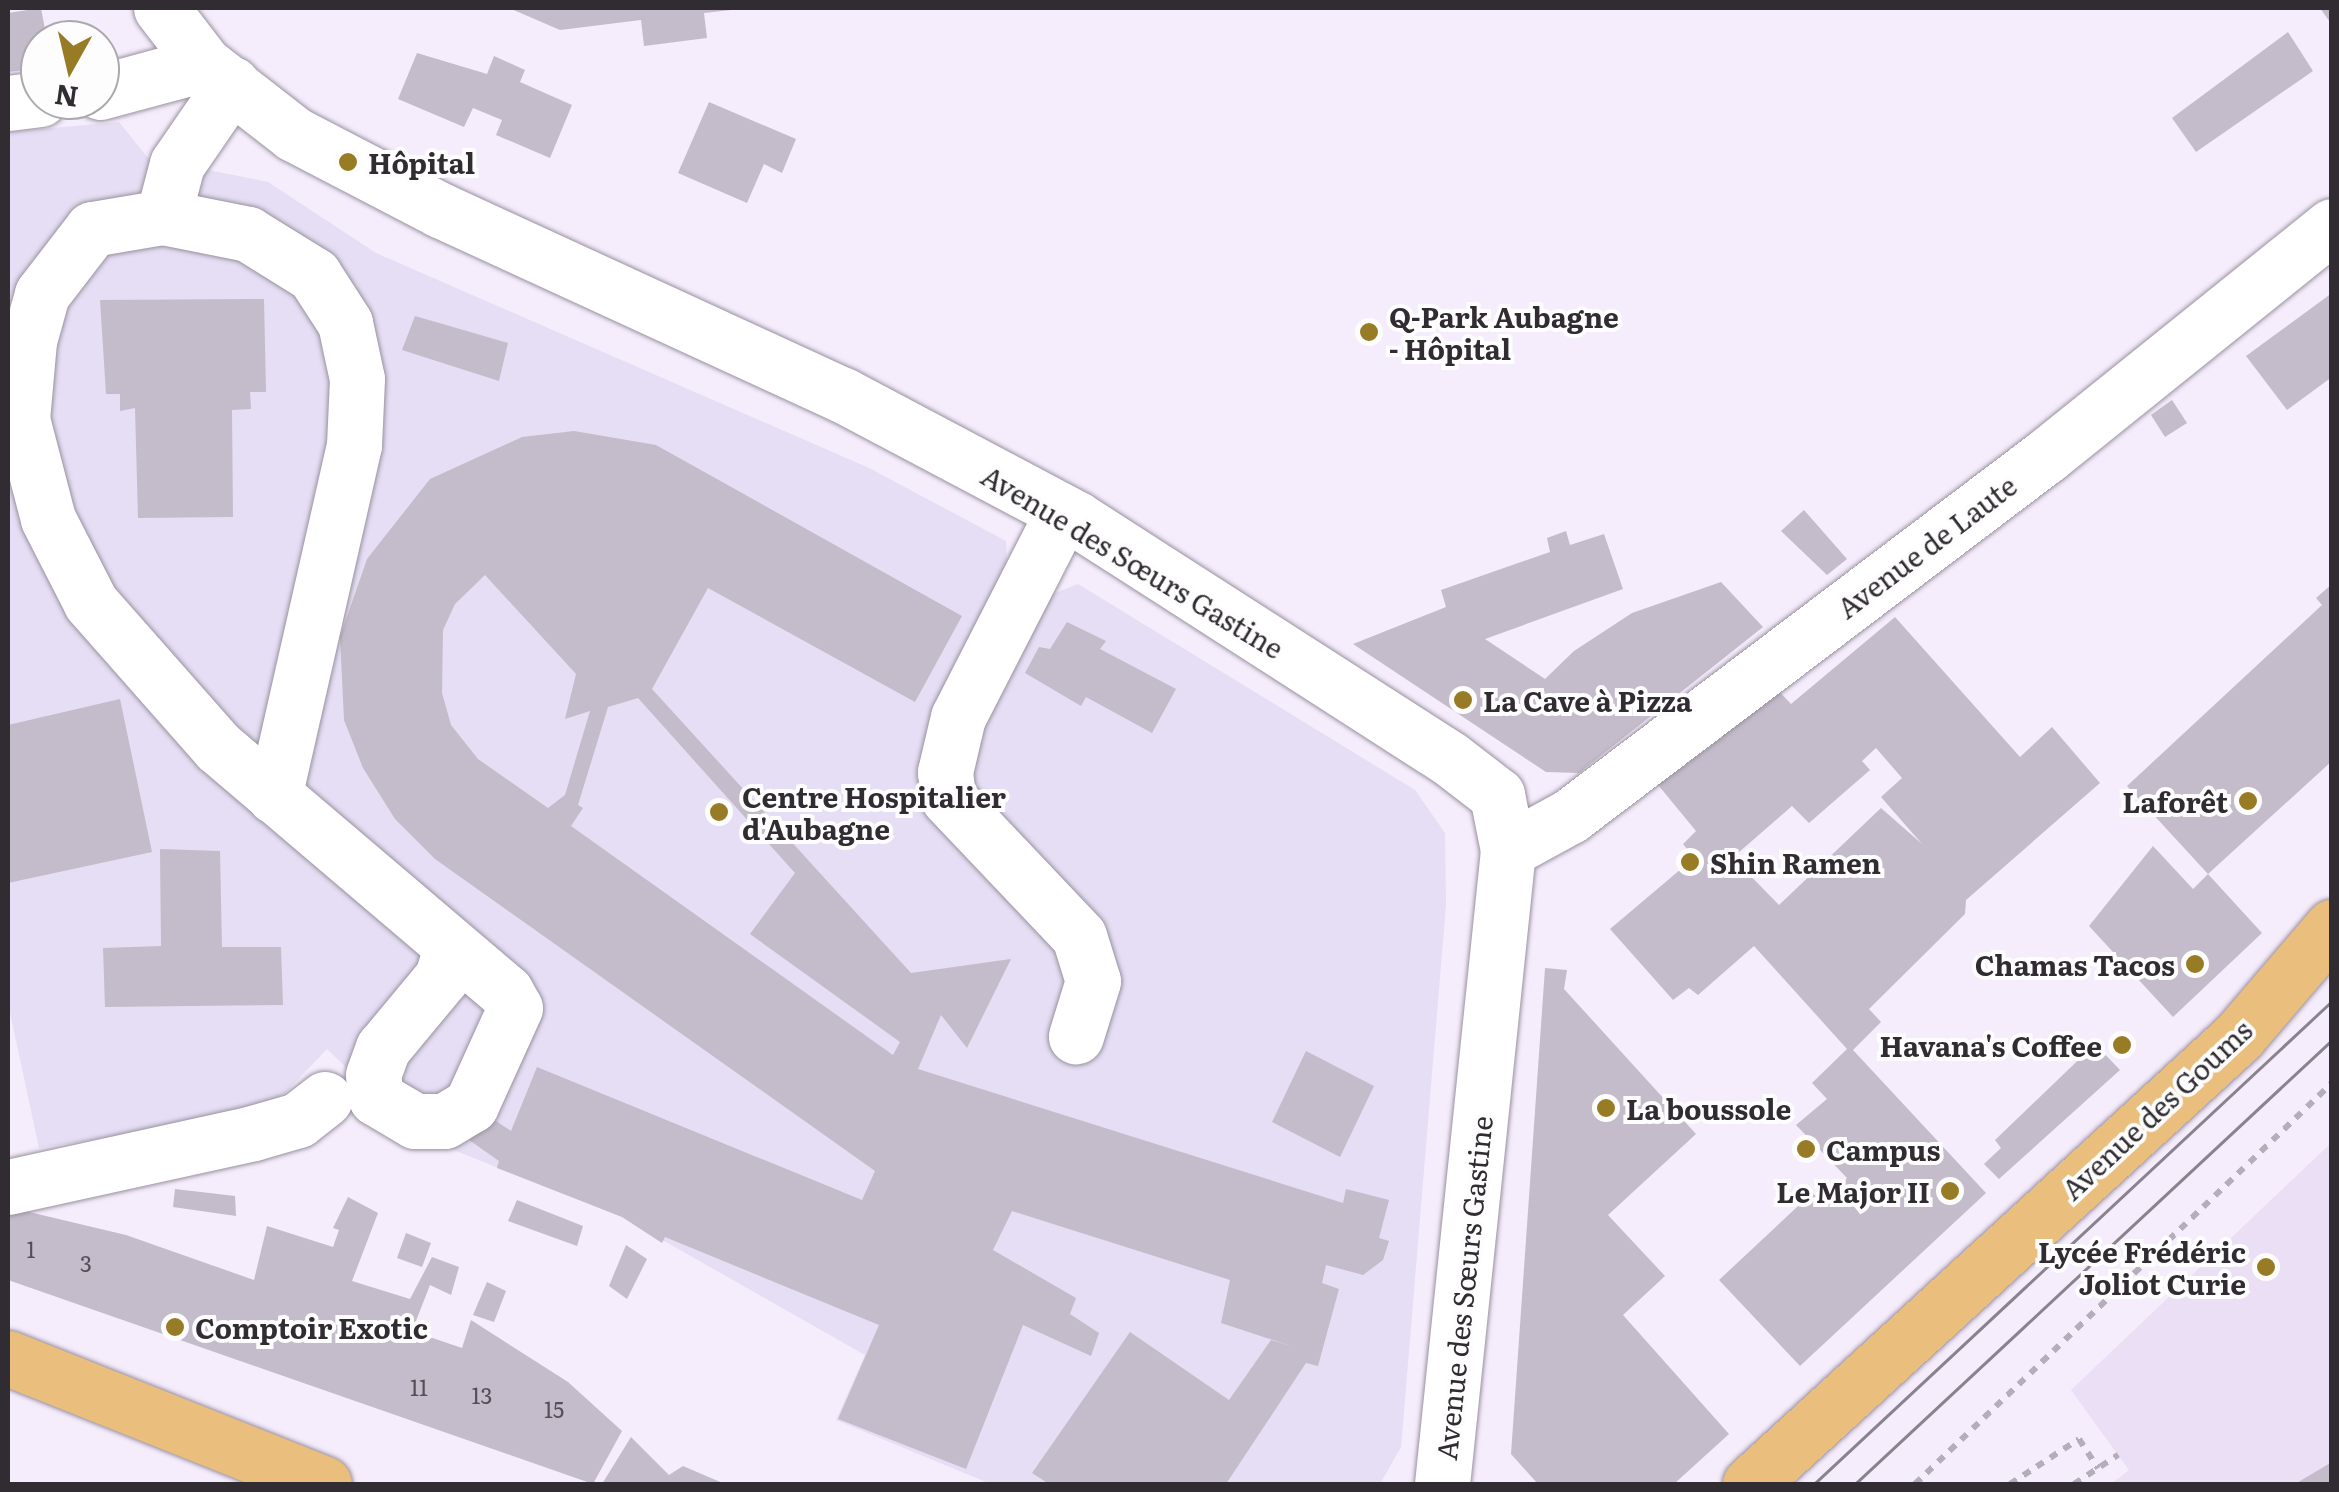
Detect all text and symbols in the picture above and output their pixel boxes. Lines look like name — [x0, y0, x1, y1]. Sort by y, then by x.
north arrow — [20, 20, 120, 120]
text: N — [52, 75, 81, 120]
place label: Hôpital — [368, 145, 475, 179]
marker: Hôpital — [337, 151, 359, 173]
place label: Q-Park Aubagne - Hôpital — [1389, 299, 1619, 365]
marker: Q-Park Aubagne - Hôpital — [1358, 321, 1380, 343]
street label: Avenue des Sœurs Gastine — [976, 457, 1290, 665]
street label: Avenue de Laute — [1830, 468, 2022, 624]
place label: La Cave à Pizza — [1483, 683, 1692, 717]
marker: La Cave à Pizza — [1452, 689, 1474, 711]
place label: Centre Hospitalier d'Aubagne — [742, 779, 1006, 845]
place label: Laforêt — [2122, 784, 2228, 818]
marker: Laforêt — [2237, 790, 2259, 812]
marker: Centre Hospitalier d'Aubagne — [706, 799, 732, 825]
place label: Shin Ramen — [1710, 845, 1881, 879]
marker: Shin Ramen — [1679, 851, 1701, 873]
place label: Chamas Tacos — [1975, 947, 2175, 981]
marker: Chamas Tacos — [2184, 953, 2206, 975]
street label: Avenue des Goums — [2054, 1012, 2258, 1206]
place label: Havana's Coffee — [1879, 1028, 2102, 1062]
marker: Havana's Coffee — [2111, 1034, 2133, 1056]
place label: La boussole — [1626, 1091, 1791, 1125]
marker: La boussole — [1595, 1097, 1617, 1119]
street label: Avenue des Sœurs Gastine — [1428, 1114, 1498, 1462]
place label: Campus — [1826, 1132, 1940, 1166]
marker: Campus — [1795, 1138, 1817, 1160]
place label: Le Major II — [1776, 1174, 1930, 1208]
marker: Le Major II — [1939, 1180, 1961, 1202]
place label: Lycée Frédéric Joliot Curie — [2038, 1234, 2246, 1300]
house number: 1 — [27, 1236, 35, 1262]
house number: 3 — [80, 1250, 92, 1276]
marker: Lycée Frédéric Joliot Curie — [2255, 1256, 2277, 1278]
place label: Comptoir Exotic — [195, 1310, 428, 1344]
marker: Comptoir Exotic — [164, 1316, 186, 1338]
house number: 11 — [410, 1374, 428, 1400]
house number: 13 — [472, 1382, 492, 1408]
house number: 15 — [544, 1396, 564, 1422]

